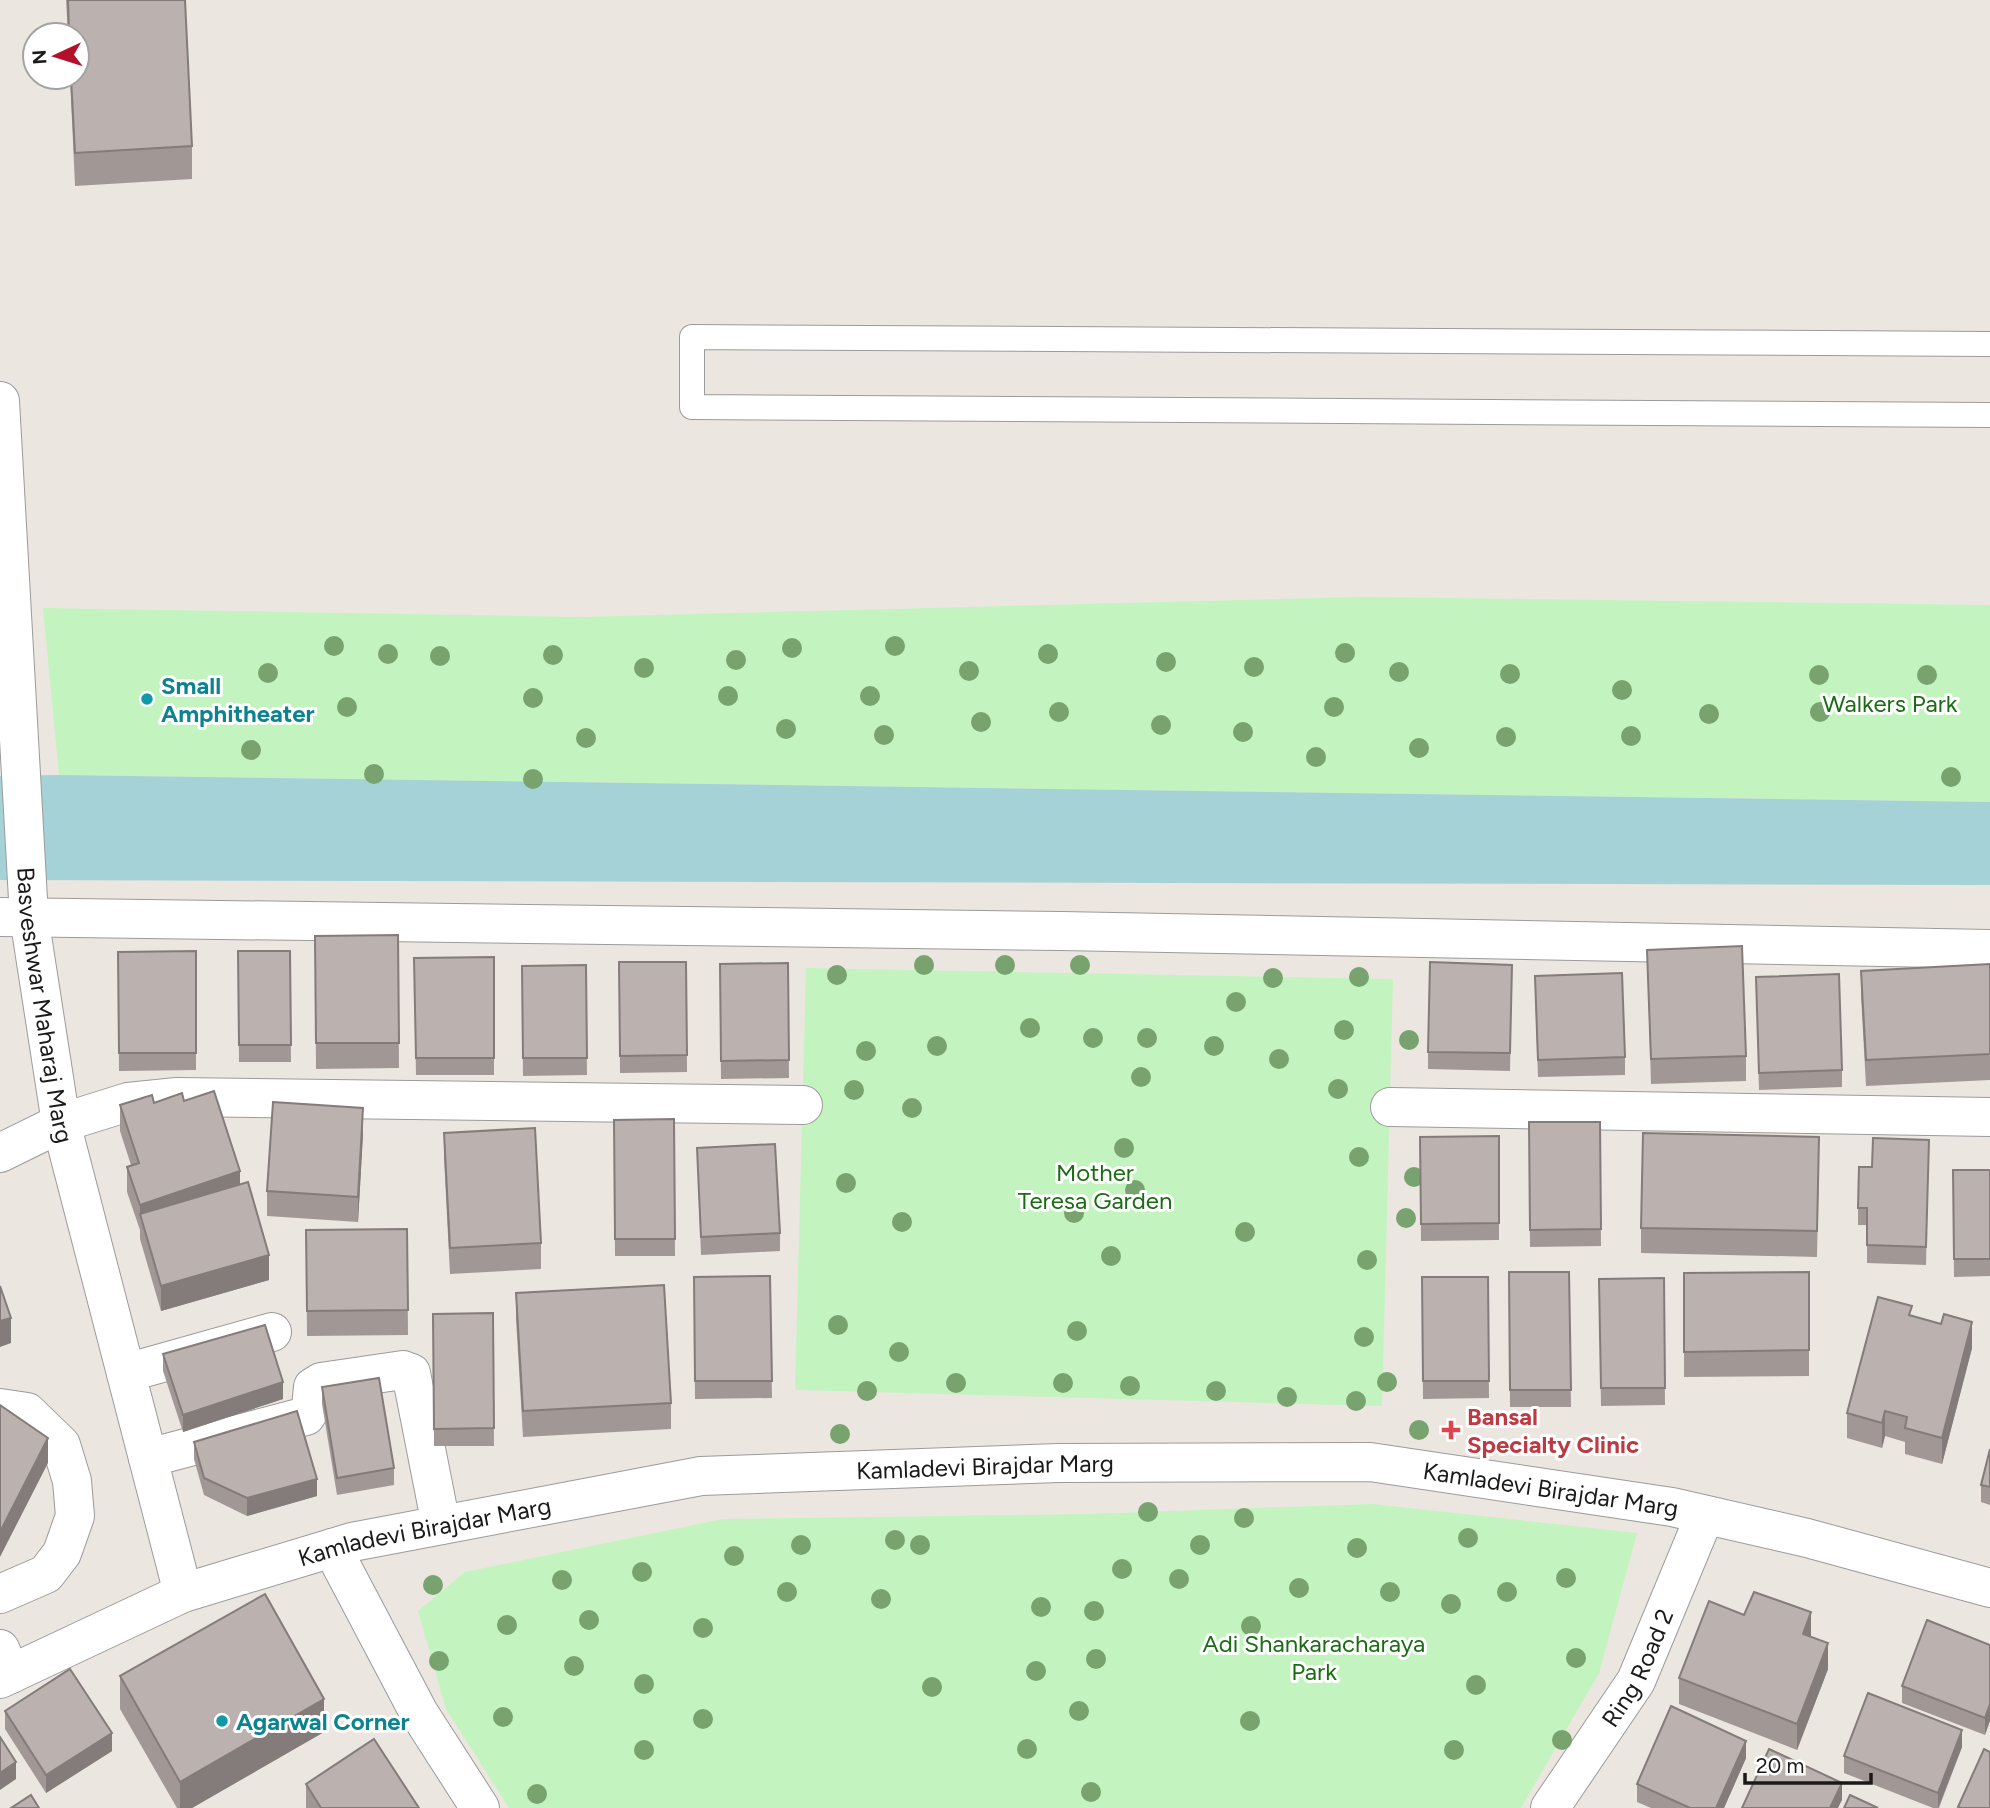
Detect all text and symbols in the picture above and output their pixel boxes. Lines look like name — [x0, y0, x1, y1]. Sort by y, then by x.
north arrow — [21, 21, 91, 91]
text: N — [28, 49, 52, 65]
place label: Small Amphitheater — [161, 671, 315, 728]
park label: Walkers Park — [1823, 689, 1958, 718]
marker: Small Amphitheater — [139, 691, 155, 707]
street label: Basveshwar Maharaj Marg — [12, 866, 80, 1146]
park label: Mother Teresa Garden — [1018, 1158, 1172, 1215]
place label: Bansal Specialty Clinic — [1467, 1402, 1639, 1459]
marker: Bansal Specialty Clinic — [1441, 1420, 1461, 1440]
street label: Kamladevi Birajdar Marg — [856, 1448, 1114, 1485]
street label: Kamladevi Birajdar Marg — [1421, 1456, 1680, 1522]
street label: Kamladevi Birajdar Marg — [295, 1490, 553, 1572]
street label: Ring Road 2 — [1595, 1604, 1679, 1732]
park label: Adi Shankaracharaya Park — [1203, 1629, 1425, 1686]
place label: Agarwal Corner — [236, 1707, 410, 1736]
marker: Agarwal Corner — [214, 1713, 230, 1729]
scale bar — [1745, 1742, 1871, 1786]
text: 20 m — [1756, 1753, 1804, 1778]

